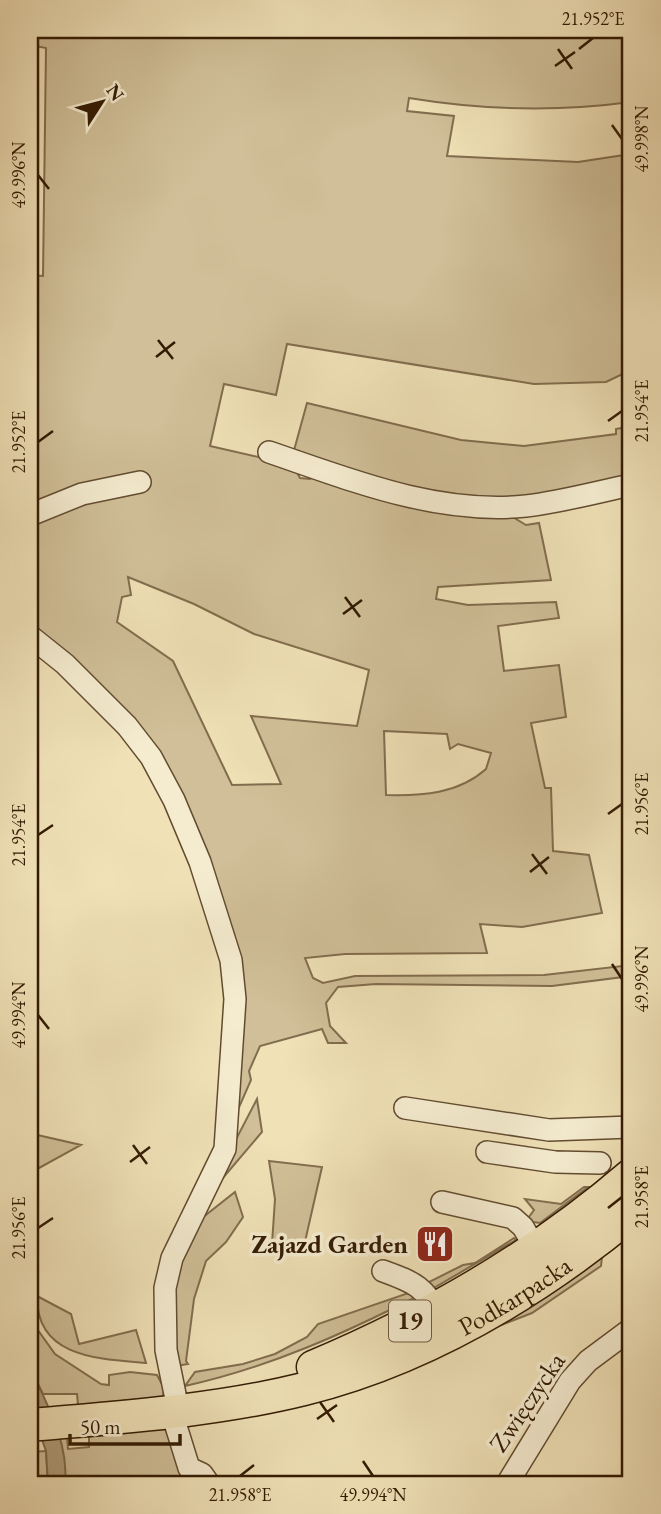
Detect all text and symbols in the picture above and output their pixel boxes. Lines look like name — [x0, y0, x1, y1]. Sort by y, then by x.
text: 21.952°E — [562, 7, 624, 30]
north arrow — [66, 66, 136, 136]
text: N — [101, 79, 130, 106]
text: 49.998°N — [630, 105, 653, 172]
text: 49.996°N — [7, 141, 30, 208]
text: 21.954°E — [630, 380, 653, 442]
text: 21.952°E — [7, 411, 30, 473]
text: 21.956°E — [630, 773, 653, 835]
text: 21.954°E — [7, 804, 30, 866]
text: 49.996°N — [630, 945, 653, 1012]
text: 49.994°N — [7, 981, 30, 1048]
text: 21.958°E — [630, 1166, 653, 1228]
text: 21.956°E — [7, 1197, 30, 1259]
restaurant icon: Zajazd Garden — [414, 1223, 456, 1265]
place label: Zajazd Garden — [251, 1227, 408, 1261]
street label: Podkarpacka — [452, 1248, 579, 1344]
road number: 19 — [389, 1301, 431, 1342]
street label: Zwięczycka — [481, 1345, 573, 1458]
scale bar — [70, 1402, 180, 1446]
text: 50 m — [80, 1413, 121, 1440]
text: 21.958°E — [209, 1483, 271, 1506]
text: 49.994°N — [340, 1483, 407, 1506]

